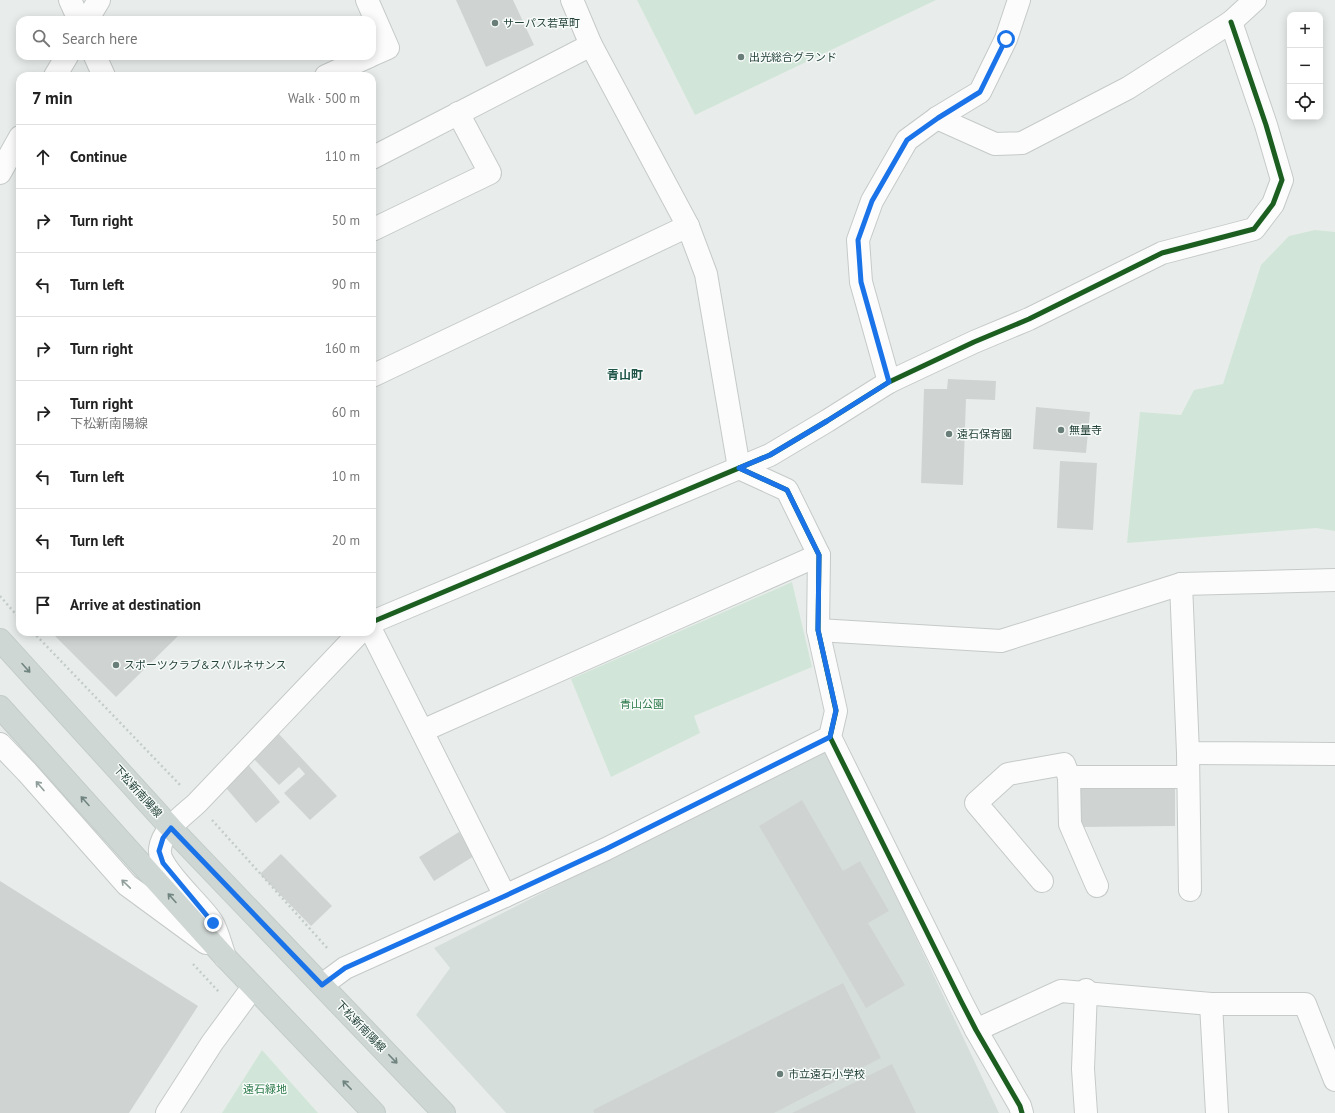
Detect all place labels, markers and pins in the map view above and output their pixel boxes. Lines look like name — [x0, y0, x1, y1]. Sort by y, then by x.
place label: サーパス若草町 — [503, 16, 580, 30]
marker: サーパス若草町 — [490, 18, 500, 28]
place label: 出光総合グランド — [749, 50, 837, 64]
marker: 出光総合グランド — [736, 52, 746, 62]
place label: 無量寺 — [1069, 423, 1102, 437]
marker: 無量寺 — [1056, 425, 1066, 435]
place label: 遠石保育園 — [957, 427, 1012, 441]
marker: 遠石保育園 — [944, 429, 954, 439]
place label: スポーツクラブ&スパルネサンス — [124, 658, 287, 672]
marker: スポーツクラブ&スパルネサンス — [111, 660, 121, 670]
place label: 市立遠石小学校 — [788, 1067, 865, 1081]
marker: 市立遠石小学校 — [775, 1069, 785, 1079]

